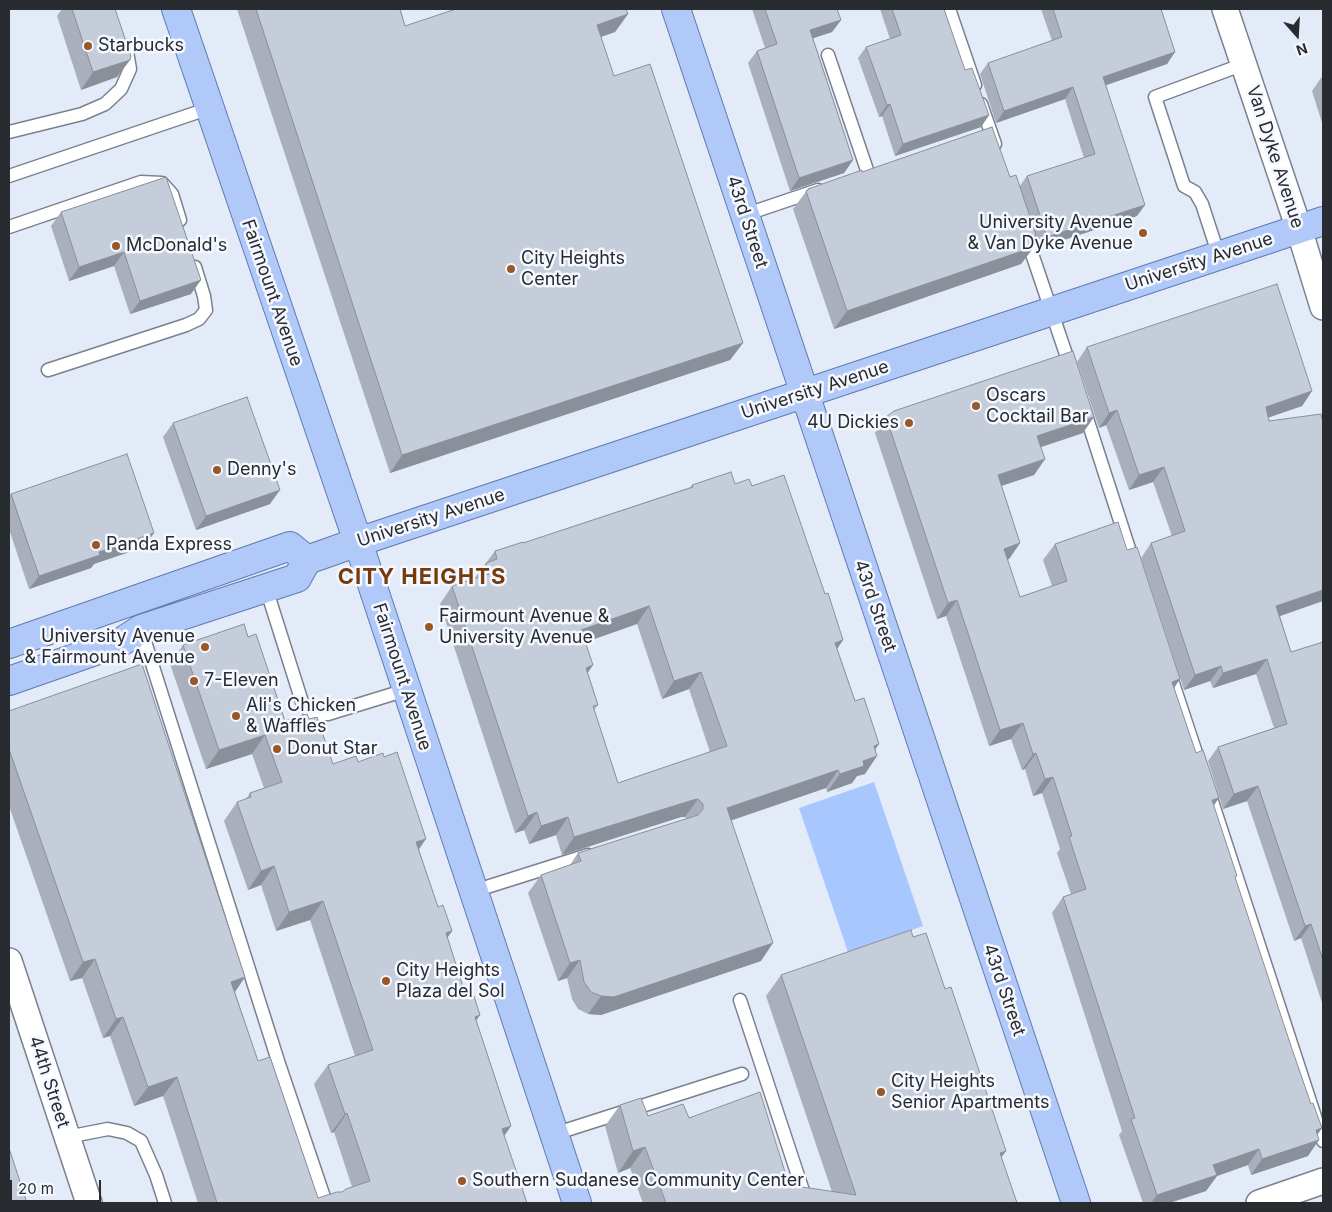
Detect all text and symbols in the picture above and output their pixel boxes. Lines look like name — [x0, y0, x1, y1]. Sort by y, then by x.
north arrow — [1272, 10, 1322, 60]
place label: Starbucks — [98, 35, 184, 57]
marker: Starbucks — [82, 40, 94, 52]
text: N — [1294, 40, 1310, 59]
street label: Van Dyke Avenue — [1242, 83, 1308, 231]
street label: 43rd Street — [722, 173, 772, 271]
place label: University Avenue & Van Dyke Avenue — [968, 212, 1133, 254]
street label: Fairmount Avenue — [237, 217, 307, 369]
marker: University Avenue & Van Dyke Avenue — [1137, 227, 1149, 239]
street label: University Avenue — [1122, 228, 1276, 296]
place label: McDonald's — [126, 235, 227, 257]
marker: McDonald's — [110, 240, 122, 252]
place label: City Heights Center — [521, 248, 625, 290]
marker: City Heights Center — [505, 263, 517, 275]
street label: University Avenue — [738, 356, 892, 424]
place label: Oscars Cocktail Bar — [986, 385, 1089, 428]
marker: Oscars Cocktail Bar — [970, 400, 982, 412]
place label: 4U Dickies — [807, 412, 899, 434]
marker: 4U Dickies — [903, 417, 915, 429]
place label: Denny's — [227, 459, 297, 481]
marker: Denny's — [211, 464, 223, 476]
street label: University Avenue — [354, 484, 508, 552]
place label: Panda Express — [106, 534, 232, 556]
marker: Panda Express — [90, 539, 102, 551]
street label: 43rd Street — [849, 557, 901, 655]
district label: CITY HEIGHTS — [336, 564, 508, 590]
street label: Fairmount Avenue — [368, 601, 436, 753]
place label: Fairmount Avenue & University Avenue — [439, 606, 609, 649]
marker: Fairmount Avenue & University Avenue — [423, 621, 435, 633]
place label: University Avenue & Fairmount Avenue — [25, 626, 195, 669]
marker: University Avenue & Fairmount Avenue — [199, 641, 211, 653]
place label: 7-Eleven — [204, 670, 279, 692]
marker: 7-Eleven — [188, 675, 200, 687]
place label: Ali's Chicken & Waffles — [246, 695, 356, 738]
marker: Ali's Chicken & Waffles — [230, 710, 242, 722]
place label: Donut Star — [287, 738, 377, 760]
marker: Donut Star — [271, 743, 283, 755]
street label: 43rd Street — [978, 941, 1030, 1039]
place label: City Heights Plaza del Sol — [396, 960, 505, 1002]
marker: City Heights Plaza del Sol — [380, 975, 392, 987]
street label: 44th Street — [24, 1033, 74, 1131]
place label: City Heights Senior Apartments — [891, 1071, 1049, 1114]
marker: City Heights Senior Apartments — [875, 1086, 887, 1098]
scale bar — [12, 1170, 104, 1202]
place label: Southern Sudanese Community Center — [472, 1170, 804, 1192]
marker: Southern Sudanese Community Center — [456, 1175, 468, 1187]
text: 20 m — [18, 1179, 54, 1198]

